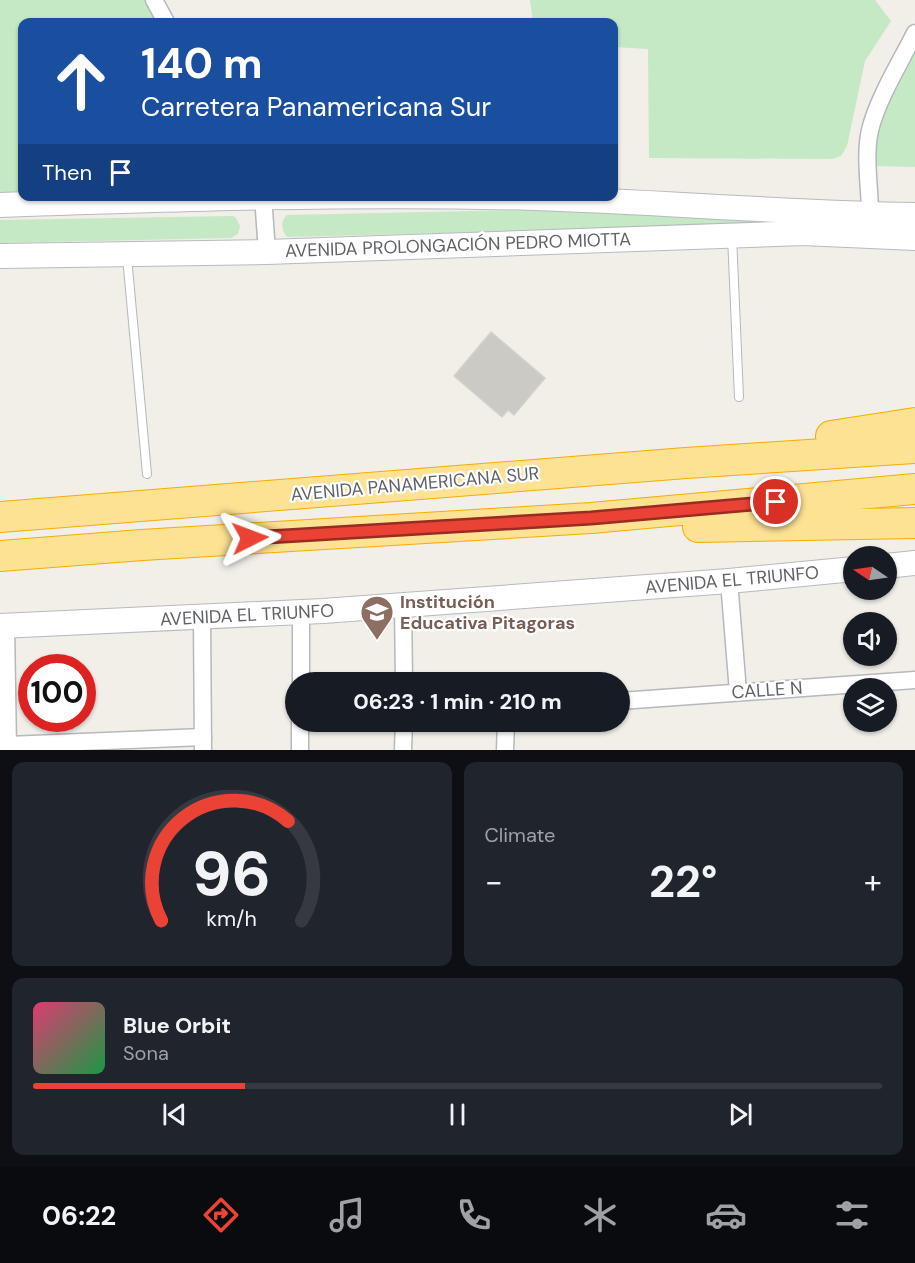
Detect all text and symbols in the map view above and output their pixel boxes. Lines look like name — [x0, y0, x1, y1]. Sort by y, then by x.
text: 140 m — [141, 36, 263, 91]
icon: ahead — [42, 42, 120, 120]
text: Carretera Panamericana Sur — [141, 89, 491, 124]
icon: arrive — [104, 156, 137, 189]
text: Then — [42, 158, 92, 187]
street label: AVENIDA PROLONGACIÓN PEDRO MIOTTA — [285, 227, 631, 263]
street label: AVENIDA PANAMERICANA SUR — [290, 461, 540, 507]
pin — [750, 476, 801, 527]
icon: arrive — [759, 485, 792, 518]
position arrow — [218, 506, 282, 570]
north arrow — [843, 546, 897, 600]
map controls — [843, 546, 897, 732]
street label: AVENIDA EL TRIUNFO — [644, 560, 820, 600]
place label: Institución Educativa Pitagoras — [400, 590, 575, 635]
school or university icon: Institución Educativa Pitagoras — [359, 594, 395, 641]
street label: AVENIDA EL TRIUNFO — [159, 598, 335, 632]
button: sound — [843, 612, 897, 666]
speed limit sign: 100 — [18, 654, 96, 732]
street label: CALLE N — [731, 676, 803, 704]
button: layers — [843, 678, 897, 732]
text: 06:23 · 1 min · 210 m — [353, 687, 562, 716]
text: Climate — [485, 822, 555, 848]
text: 96 — [192, 833, 271, 914]
text: 22° — [649, 852, 717, 911]
text: − — [485, 860, 503, 903]
text: + — [864, 860, 882, 903]
text: km/h — [206, 905, 257, 933]
text: Blue Orbit — [123, 1011, 231, 1040]
text: Sona — [123, 1040, 169, 1066]
icon: previous — [158, 1098, 191, 1131]
icon: pause — [441, 1098, 474, 1131]
icon: next — [724, 1098, 757, 1131]
icon: directions — [200, 1194, 242, 1236]
icon: music — [326, 1194, 368, 1236]
icon: phone — [453, 1194, 495, 1236]
icon: climate — [579, 1194, 621, 1236]
icon: car — [705, 1194, 747, 1236]
icon: filters — [831, 1194, 873, 1236]
text: 06:22 — [42, 1198, 116, 1233]

